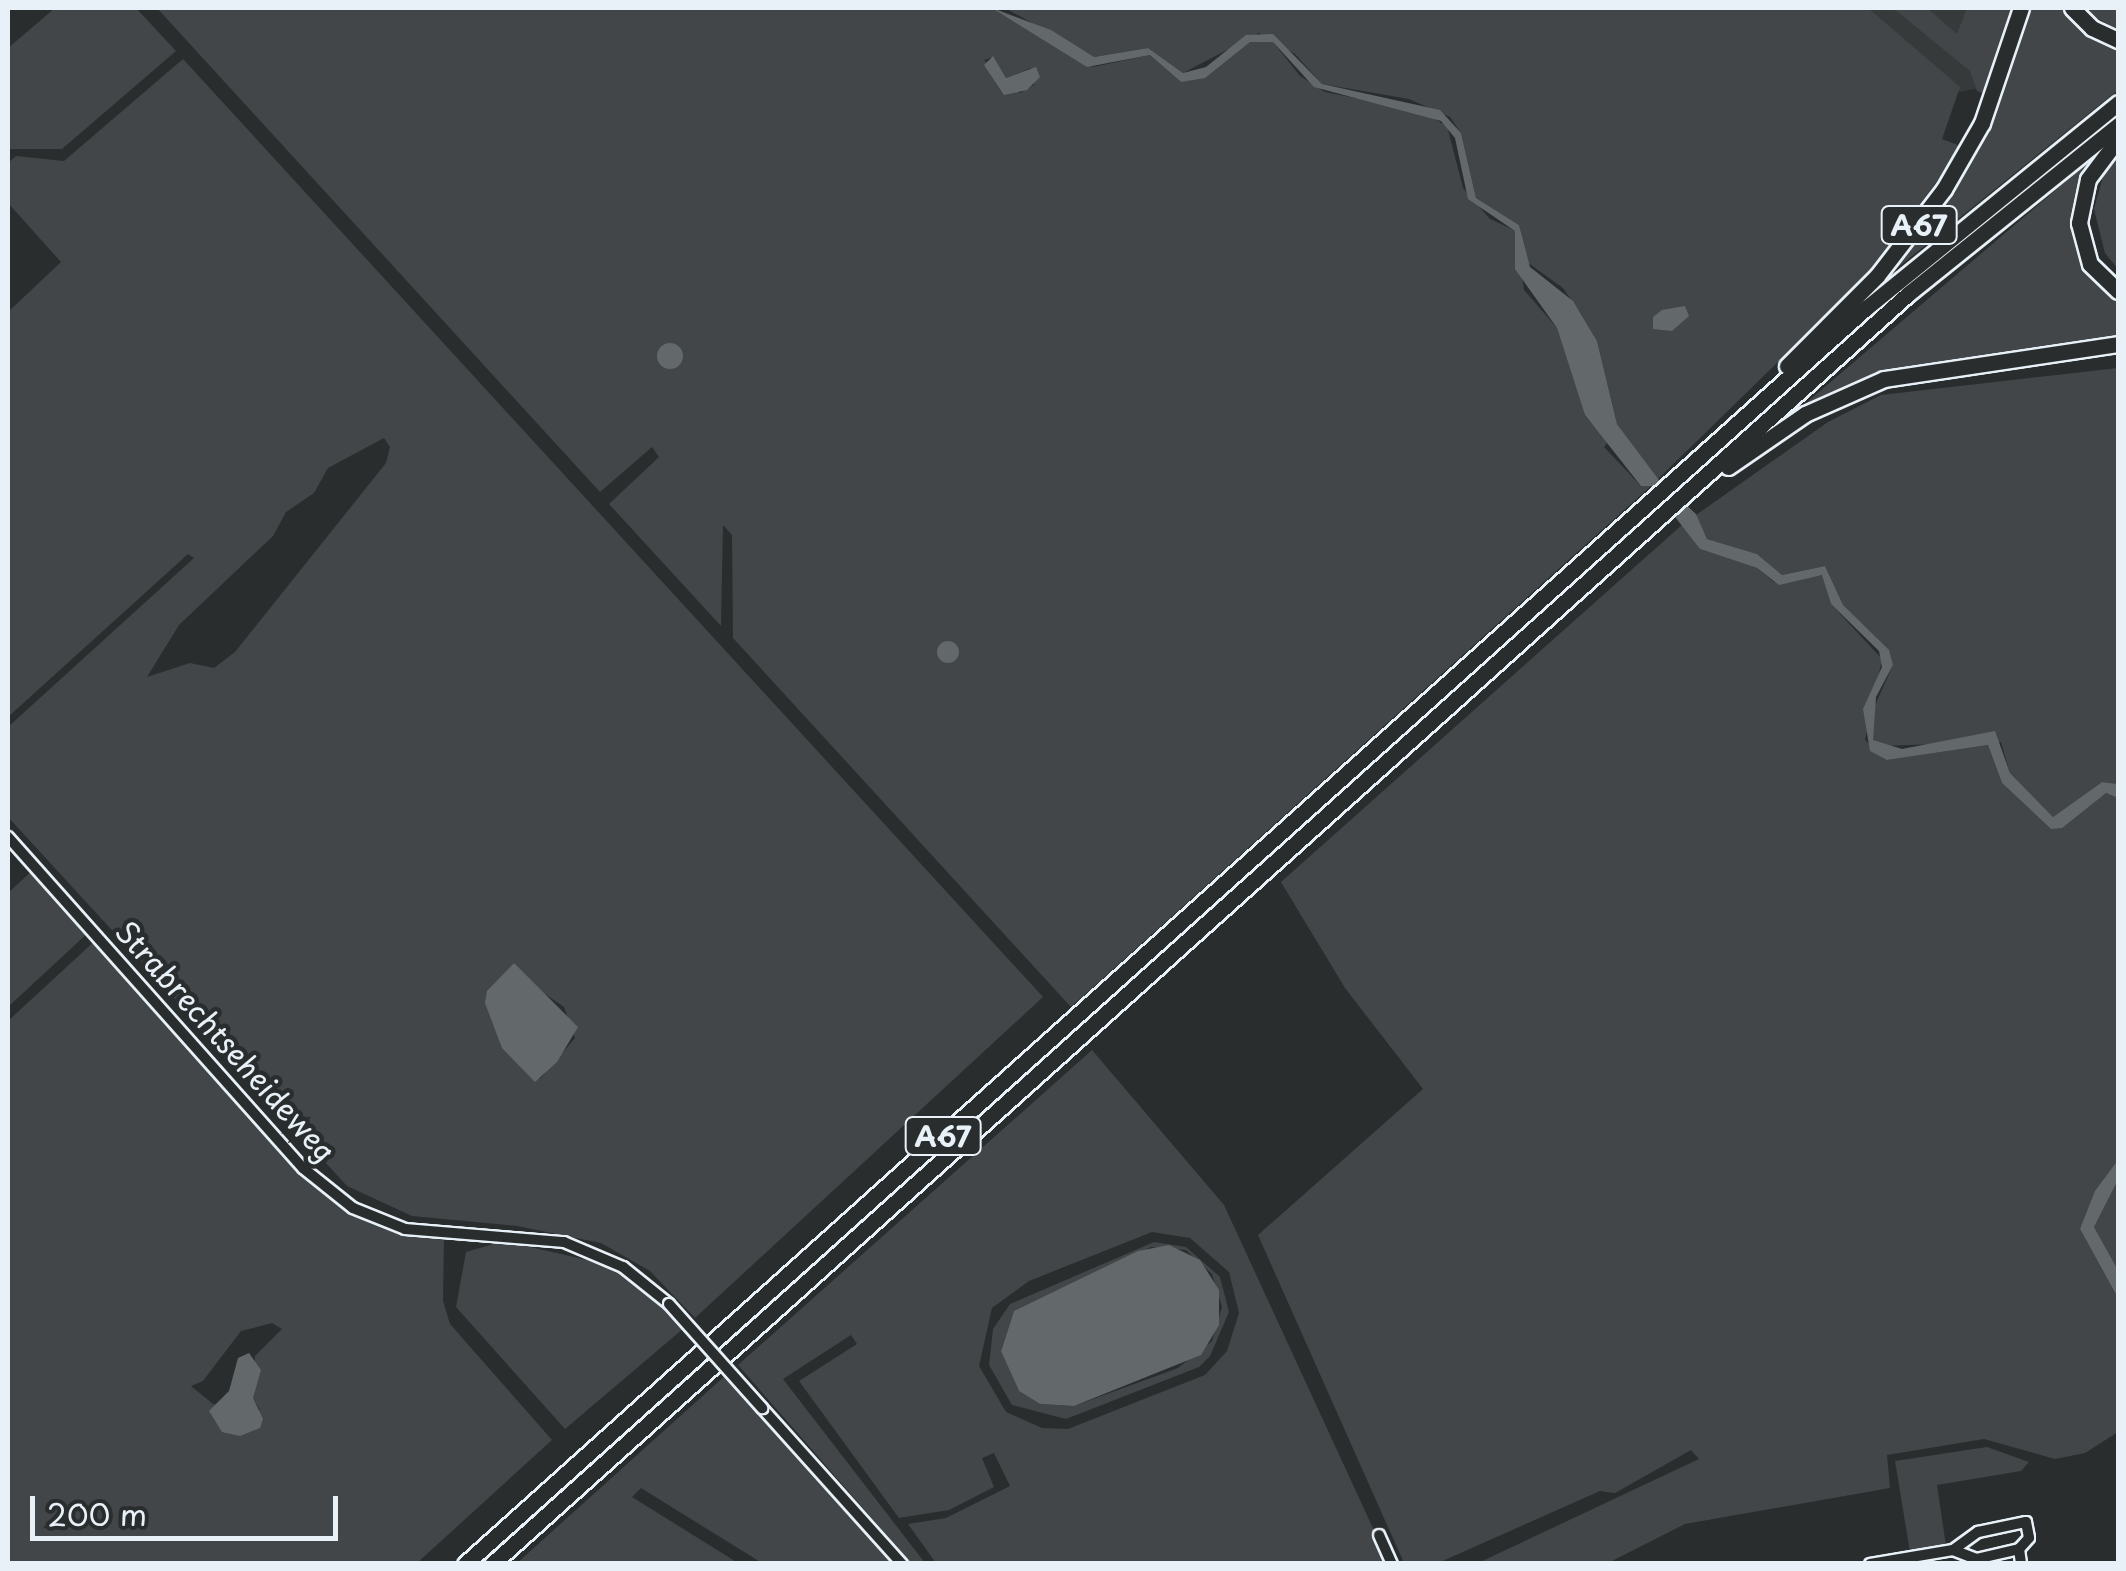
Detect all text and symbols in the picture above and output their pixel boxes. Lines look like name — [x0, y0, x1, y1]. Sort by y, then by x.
road number: A67 — [1879, 202, 1959, 248]
street label: Strabrechtseheideweg — [108, 913, 344, 1169]
road number: A67 — [903, 1113, 983, 1159]
scale bar — [35, 1476, 342, 1538]
text: 200 m — [47, 1491, 147, 1536]

